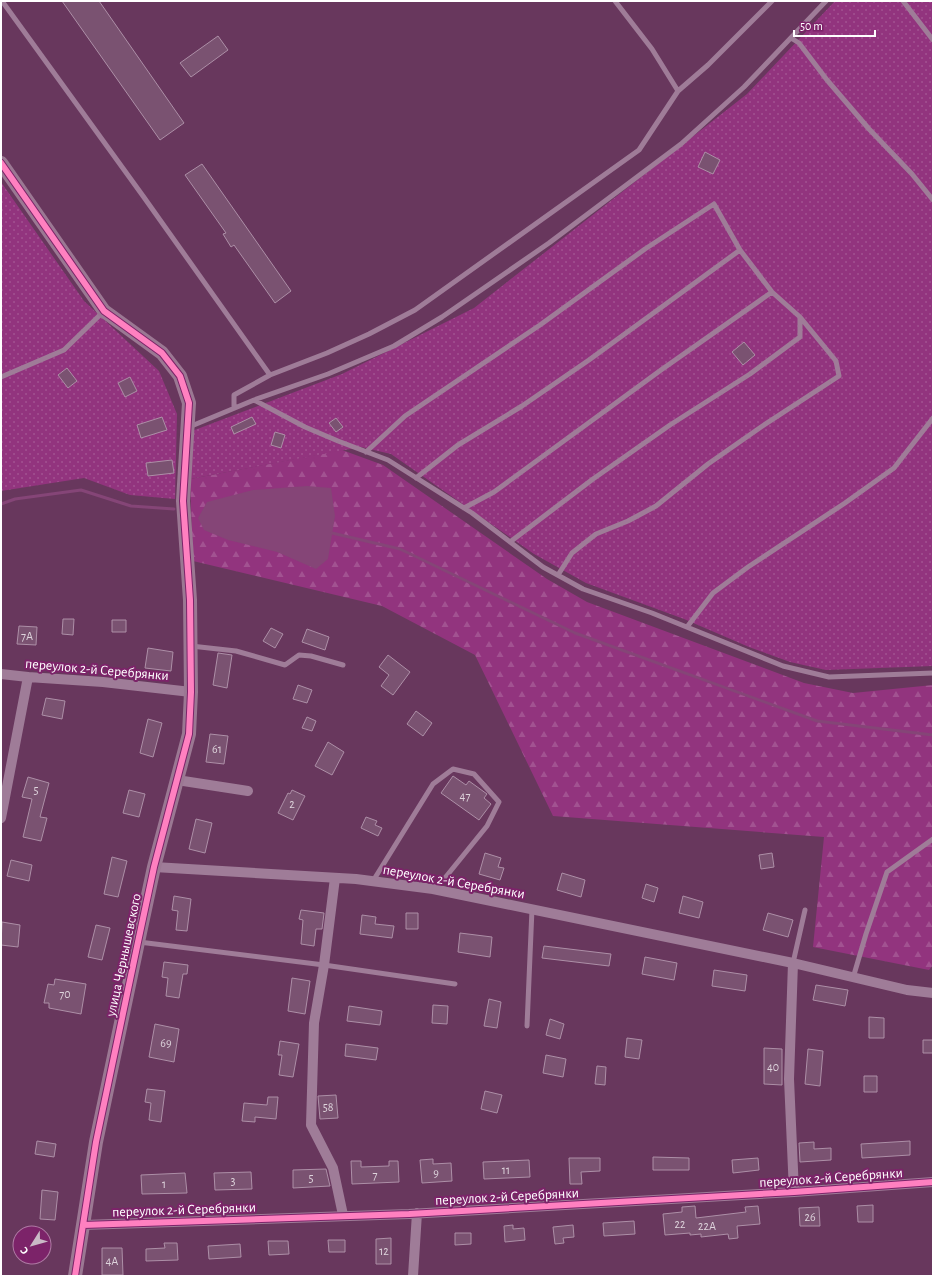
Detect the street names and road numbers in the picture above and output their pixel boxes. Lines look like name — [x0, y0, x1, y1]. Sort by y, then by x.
street label: переулок 2-й Серебрянки — [25, 657, 169, 683]
street label: переулок 2-й Серебрянки — [382, 863, 526, 901]
street label: улица Чернышевского — [104, 892, 144, 1019]
street label: переулок 2-й Серебрянки — [759, 1166, 903, 1190]
street label: переулок 2-й Серебрянки — [435, 1186, 579, 1208]
street label: переулок 2-й Серебрянки — [112, 1200, 256, 1220]

